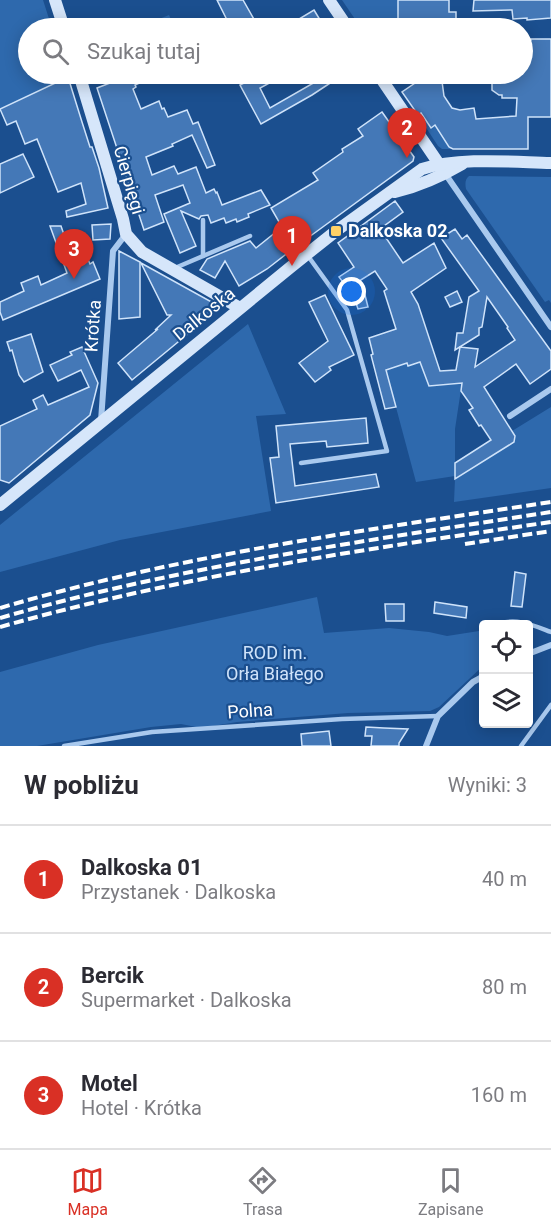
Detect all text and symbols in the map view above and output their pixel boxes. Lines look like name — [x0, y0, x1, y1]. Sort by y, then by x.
search box — [18, 18, 533, 84]
icon: search — [39, 35, 72, 68]
text: Szukaj tutaj — [87, 39, 201, 64]
pin: 2 — [388, 108, 426, 158]
street label: Cierpięgi — [110, 143, 149, 217]
pin: 1 — [272, 216, 312, 266]
place label: Dalkoska 02 — [348, 220, 448, 241]
marker: Dalkoska 02 — [329, 224, 343, 238]
pin: 3 — [54, 230, 94, 279]
your location — [337, 277, 366, 306]
street label: Dalkoska — [168, 282, 239, 345]
street label: Krótka — [80, 299, 105, 353]
map controls — [479, 620, 533, 728]
button: locate — [479, 620, 533, 674]
park label: ROD im. Orła Białego — [226, 642, 324, 684]
button: layers — [479, 674, 533, 728]
street label: Polna — [226, 698, 273, 723]
text: W pobliżu — [24, 770, 139, 800]
text: Wyniki: 3 — [448, 773, 527, 797]
text: Dalkoska 01 — [81, 855, 203, 880]
text: 1 — [38, 867, 49, 891]
text: 40 m — [482, 867, 527, 891]
text: Przystanek · Dalkoska — [81, 880, 276, 904]
text: Bercik — [81, 963, 144, 988]
text: 2 — [38, 975, 49, 999]
text: 80 m — [482, 975, 527, 999]
text: Supermarket · Dalkoska — [81, 988, 292, 1012]
text: Motel — [81, 1071, 138, 1096]
text: 3 — [38, 1083, 49, 1107]
text: 160 m — [471, 1083, 527, 1107]
text: Hotel · Krótka — [81, 1096, 202, 1120]
tab: Mapa — [68, 1164, 108, 1219]
tab: Trasa — [243, 1164, 283, 1219]
tab: Zapisane — [418, 1164, 483, 1219]

